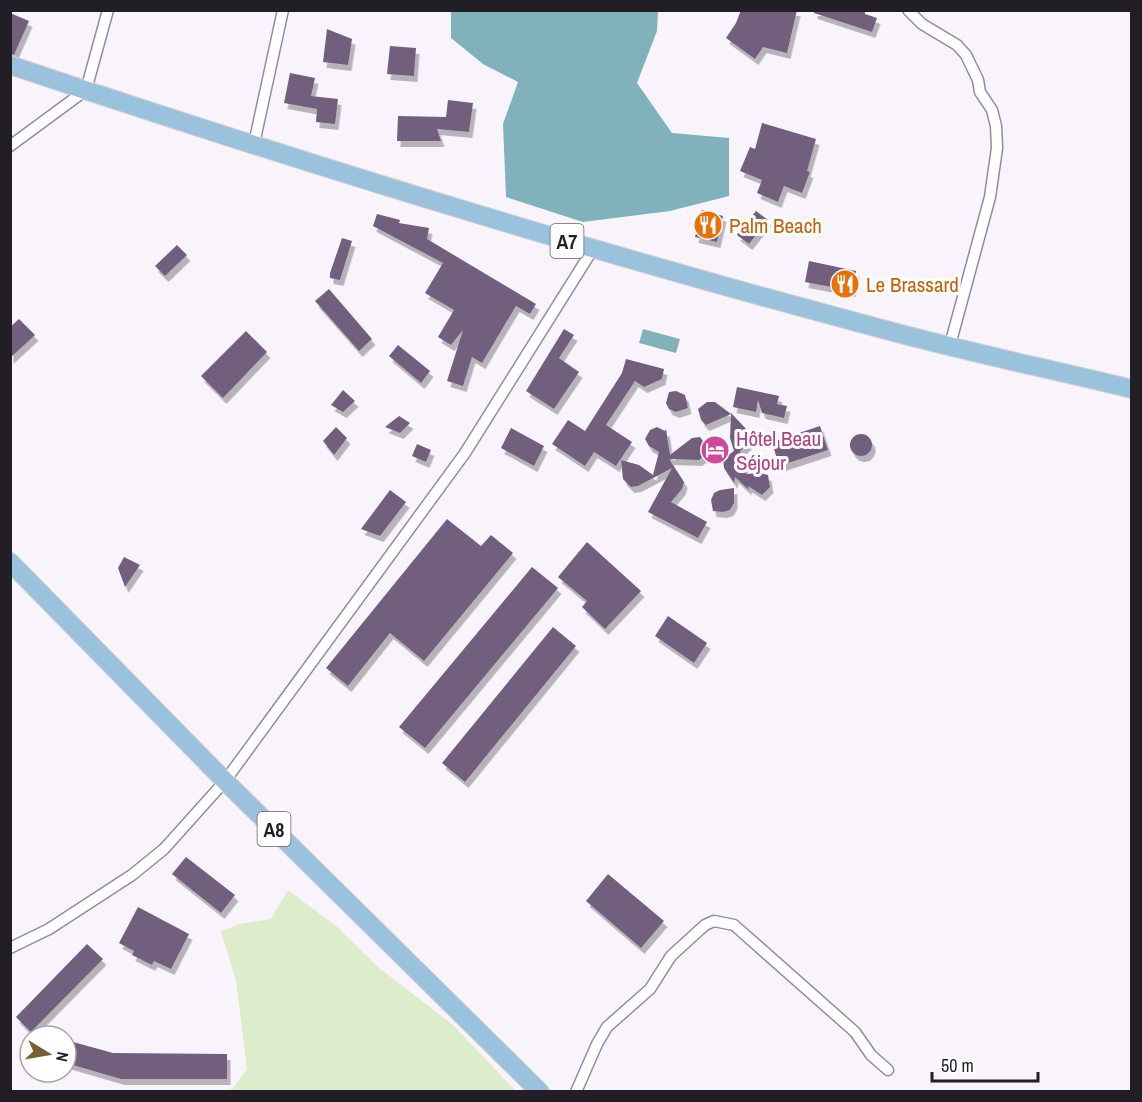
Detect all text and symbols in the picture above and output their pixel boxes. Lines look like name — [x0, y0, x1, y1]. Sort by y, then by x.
restaurant icon: Palm Beach — [692, 209, 724, 241]
place label: Palm Beach — [729, 211, 822, 240]
road number: A7 — [550, 224, 584, 258]
restaurant icon: Le Brassard — [829, 268, 861, 300]
place label: Le Brassard — [866, 270, 959, 299]
place label: Hôtel Beau Séjour — [736, 424, 821, 477]
hotel icon: Hôtel Beau Séjour — [699, 434, 731, 466]
road number: A8 — [258, 812, 290, 846]
north arrow — [18, 1024, 78, 1084]
scale bar — [932, 1045, 1038, 1083]
text: N — [51, 1050, 74, 1064]
text: 50 m — [941, 1053, 974, 1078]

